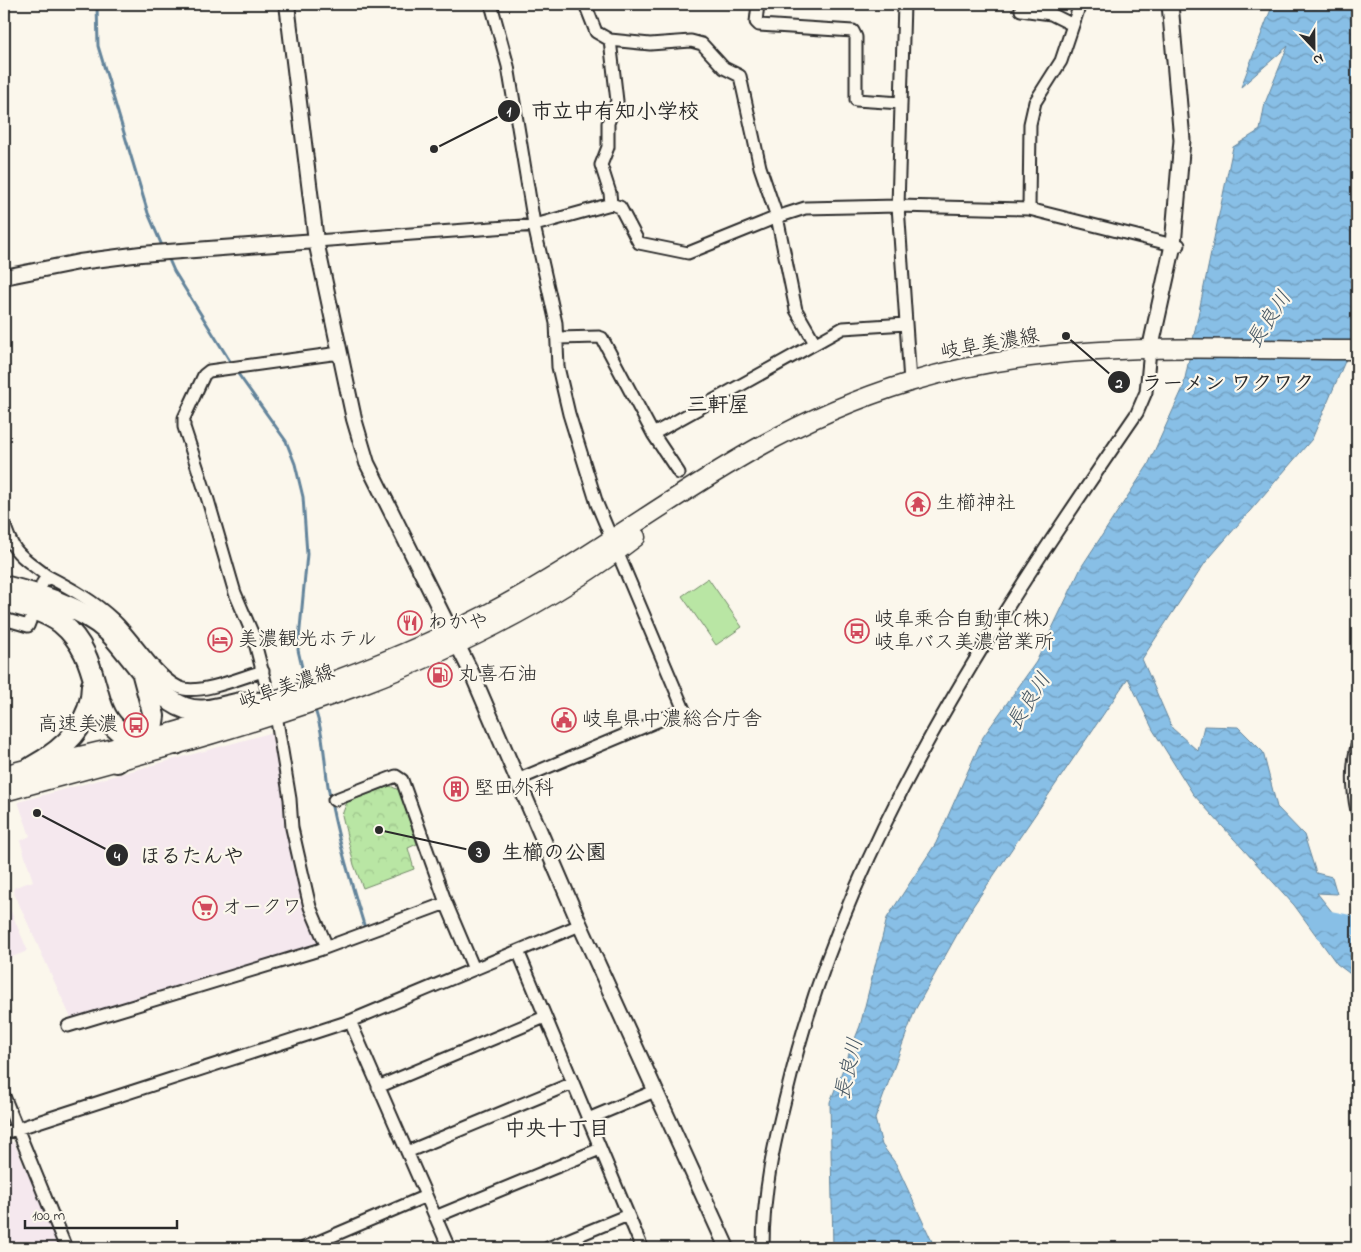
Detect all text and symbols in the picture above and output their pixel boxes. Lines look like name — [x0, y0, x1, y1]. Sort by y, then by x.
north arrow — [1288, 22, 1338, 72]
text: N — [1310, 47, 1327, 70]
callout: 市立中有知小学校 — [496, 93, 709, 129]
text: 市立中有知小学校 — [531, 98, 699, 128]
text: 1 — [507, 101, 512, 123]
water label: 長良川 — [1240, 285, 1300, 355]
street label: 岐阜美濃線 — [938, 322, 1042, 368]
callout: ラーメン ワクワク — [1106, 364, 1324, 400]
text: ラーメン ワクワク — [1141, 370, 1315, 400]
text: 2 — [1114, 373, 1123, 395]
district label: 三軒屋 — [687, 391, 750, 421]
place label: 生櫛神社 — [936, 490, 1016, 519]
temple icon: 生櫛神社 — [905, 491, 931, 517]
place label: 岐阜乗合自動車(株) 岐阜バス美濃営業所 — [874, 606, 1054, 658]
place label: わかや — [428, 609, 488, 638]
restaurant icon: わかや — [397, 610, 423, 636]
bus stop icon: 岐阜乗合自動車(株) 岐阜バス美濃営業所 — [844, 618, 870, 644]
place label: 美濃観光ホテル — [238, 626, 377, 655]
hotel icon: 美濃観光ホテル — [207, 627, 233, 653]
street label: 岐阜美濃線 — [235, 658, 339, 718]
place label: 丸喜石油 — [458, 661, 538, 690]
fuel station icon: 丸喜石油 — [427, 662, 453, 688]
water label: 長良川 — [1001, 667, 1059, 737]
place label: 岐阜県中濃総合庁舎 — [582, 706, 762, 735]
public building icon: 岐阜県中濃総合庁舎 — [551, 707, 577, 733]
place label: 高速美濃 — [38, 711, 118, 740]
bus stop icon: 高速美濃 — [123, 712, 149, 738]
place label: 堅田外科 — [474, 775, 554, 804]
building icon: 堅田外科 — [443, 776, 469, 802]
callout: 生櫛の公園 — [466, 834, 616, 870]
callout: ほるたんや — [105, 837, 255, 873]
text: 生櫛の公園 — [502, 839, 607, 869]
text: 3 — [475, 842, 482, 864]
text: ほるたんや — [140, 843, 244, 873]
text: 4 — [113, 846, 121, 868]
place label: オークワ — [222, 894, 302, 923]
supermarket icon: オークワ — [192, 895, 218, 921]
water label: 長良川 — [828, 1035, 872, 1103]
district label: 中央十丁目 — [505, 1115, 610, 1145]
scale bar — [25, 1197, 178, 1229]
text: 100 m — [32, 1205, 65, 1227]

